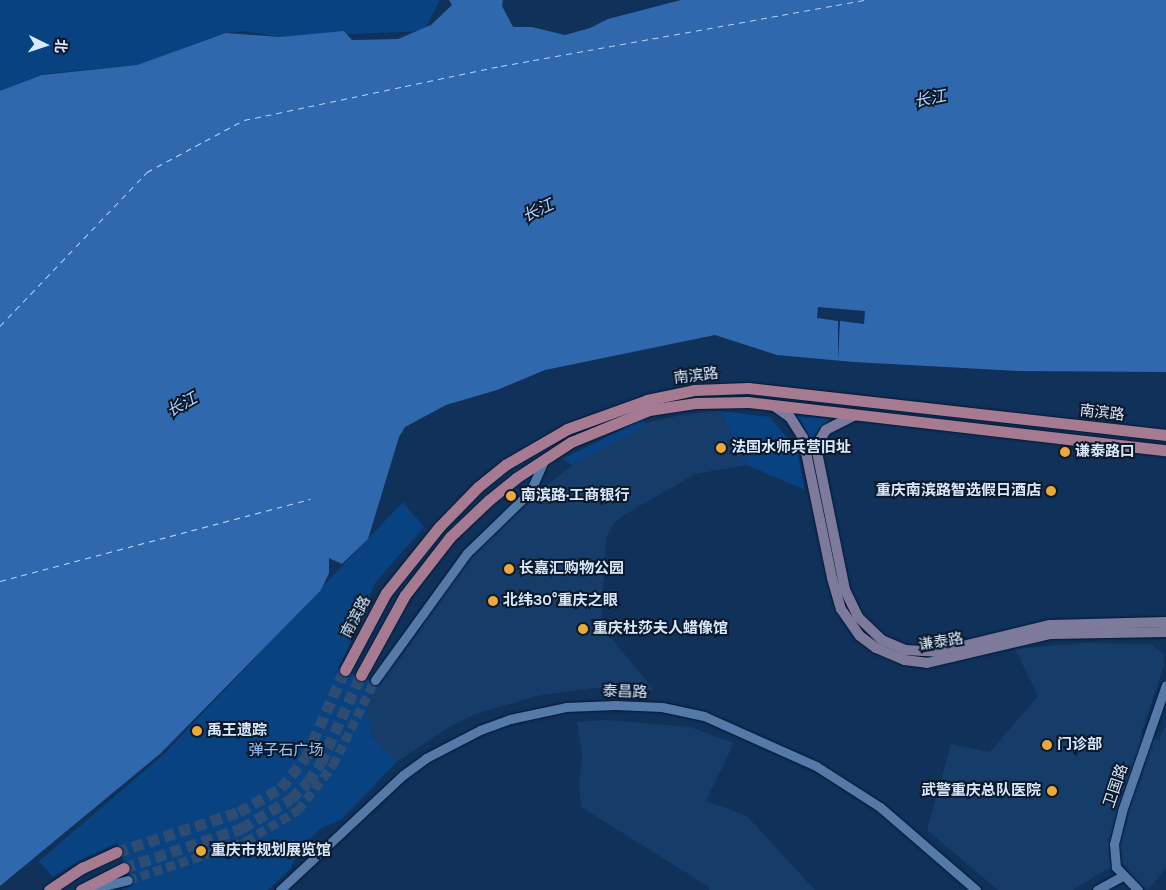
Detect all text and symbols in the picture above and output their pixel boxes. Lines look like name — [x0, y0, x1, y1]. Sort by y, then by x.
north arrow — [20, 20, 70, 70]
text: 北 — [51, 39, 69, 54]
water label: 长江 — [912, 87, 948, 111]
water label: 长江 — [519, 196, 557, 226]
street label: 南滨路 — [673, 364, 719, 388]
water label: 长江 — [163, 389, 201, 421]
street label: 南滨路 — [1079, 402, 1125, 424]
place label: 法国水师兵营旧址 — [731, 439, 851, 457]
marker: 法国水师兵营旧址 — [715, 442, 727, 454]
place label: 谦泰路口 — [1075, 443, 1135, 461]
marker: 谦泰路口 — [1059, 446, 1071, 458]
place label: 重庆南滨路智选假日酒店 — [876, 482, 1041, 500]
marker: 重庆南滨路智选假日酒店 — [1045, 485, 1057, 497]
place label: 南滨路·工商银行 — [521, 487, 629, 505]
marker: 南滨路·工商银行 — [505, 490, 517, 502]
place label: 长嘉汇购物公园 — [519, 560, 624, 578]
marker: 长嘉汇购物公园 — [503, 563, 515, 575]
place label: 北纬30°重庆之眼 — [503, 592, 618, 610]
street label: 南滨路 — [337, 593, 375, 641]
marker: 北纬30°重庆之眼 — [487, 595, 499, 607]
place label: 重庆杜莎夫人蜡像馆 — [593, 620, 728, 638]
marker: 重庆杜莎夫人蜡像馆 — [577, 623, 589, 635]
street label: 谦泰路 — [917, 630, 965, 654]
street label: 泰昌路 — [602, 682, 648, 702]
place label: 禹王遗踪 — [207, 722, 267, 740]
marker: 禹王遗踪 — [191, 725, 203, 737]
place label: 门诊部 — [1057, 736, 1102, 754]
marker: 门诊部 — [1041, 739, 1053, 751]
park label: 弹子石广场 — [249, 742, 323, 760]
street label: 卫国路 — [1100, 762, 1132, 810]
place label: 武警重庆总队医院 — [921, 782, 1041, 800]
marker: 武警重庆总队医院 — [1045, 784, 1059, 798]
place label: 重庆市规划展览馆 — [211, 842, 331, 860]
marker: 重庆市规划展览馆 — [195, 845, 207, 857]

